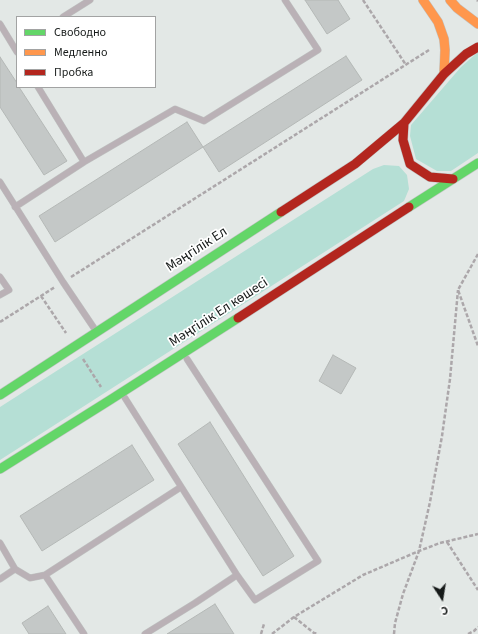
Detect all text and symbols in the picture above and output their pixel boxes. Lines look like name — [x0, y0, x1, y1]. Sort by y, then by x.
legend — [16, 16, 156, 88]
text: Свободно — [54, 24, 106, 41]
text: Медленно — [54, 44, 108, 61]
text: Пробка — [54, 64, 93, 81]
street label: Мәңгілік Ел — [163, 224, 231, 276]
street label: Мәңгілік Ел көшесі — [167, 275, 271, 351]
north arrow — [422, 578, 462, 618]
text: С — [440, 602, 449, 618]

